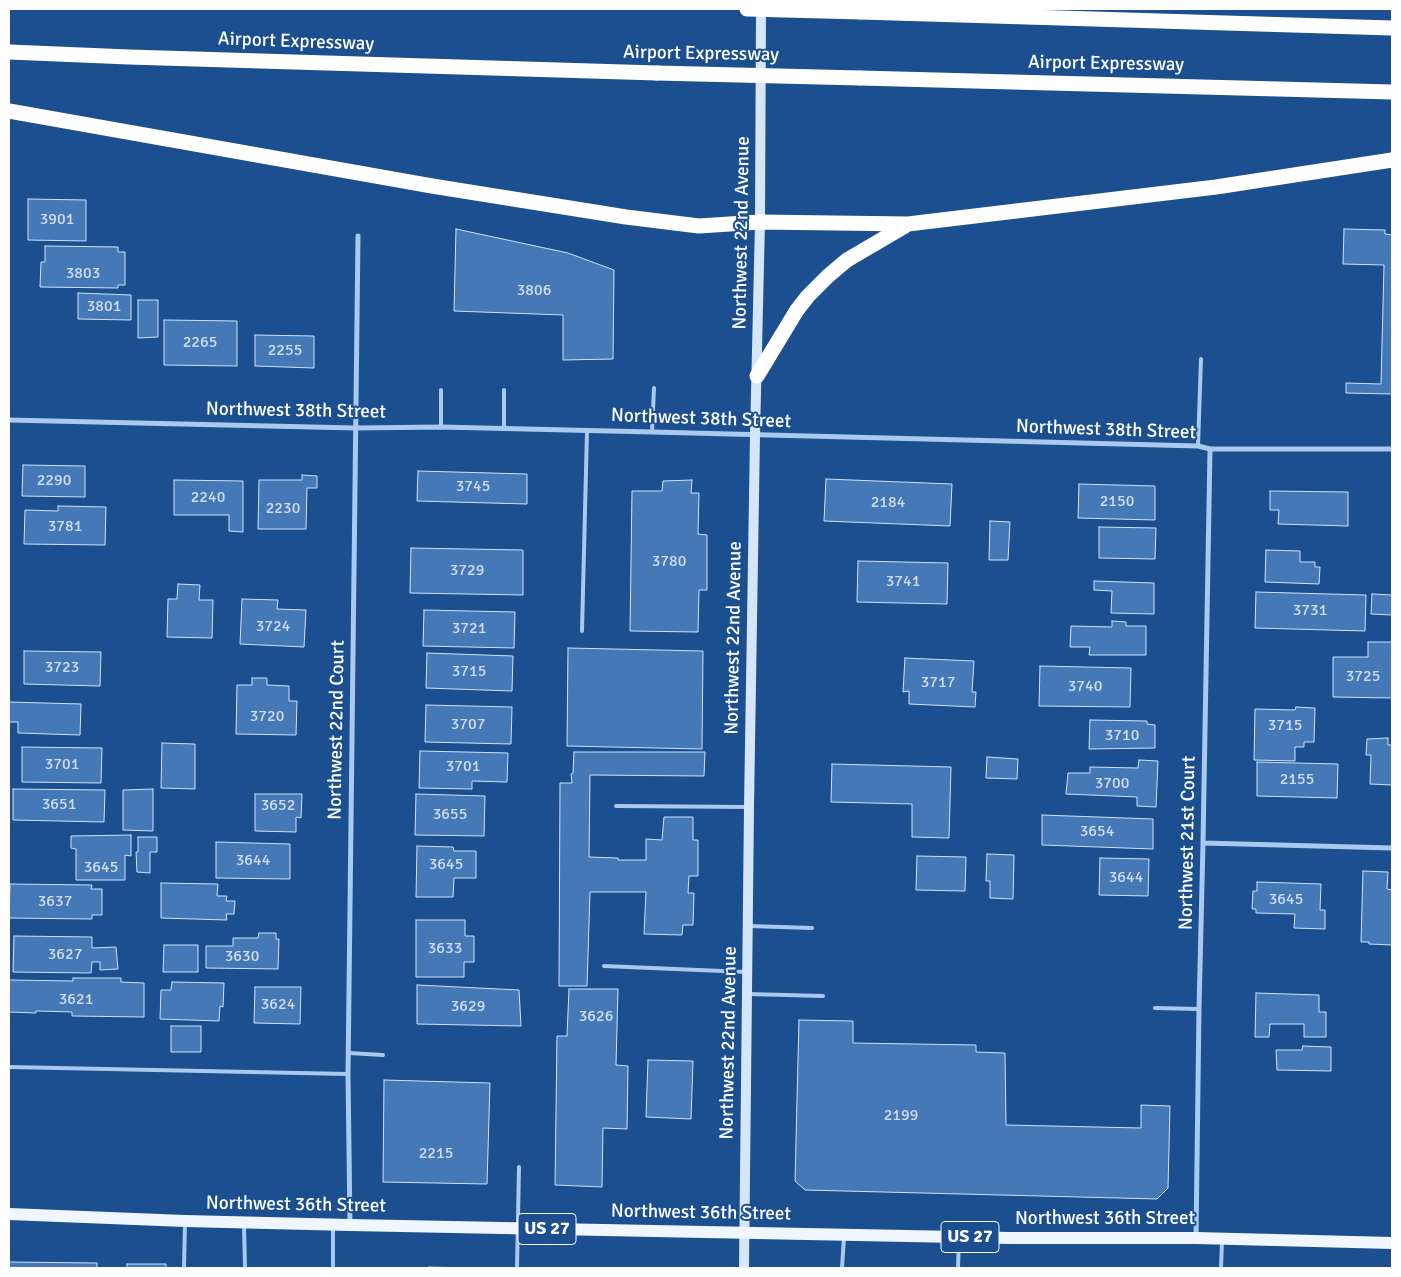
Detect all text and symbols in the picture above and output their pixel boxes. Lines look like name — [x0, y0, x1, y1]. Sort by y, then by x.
street label: Airport Expressway — [218, 28, 374, 56]
street label: Airport Expressway — [623, 41, 779, 67]
street label: Airport Expressway — [1028, 51, 1184, 77]
street label: Northwest 22nd Avenue — [729, 136, 755, 330]
house number: 3901 — [40, 210, 74, 230]
house number: 3803 — [66, 264, 100, 284]
house number: 3806 — [517, 281, 551, 301]
house number: 3801 — [87, 297, 121, 317]
house number: 2265 — [183, 333, 217, 353]
house number: 2255 — [268, 341, 302, 361]
street label: Northwest 38th Street — [206, 398, 386, 424]
street label: Northwest 38th Street — [611, 404, 791, 434]
street label: Northwest 38th Street — [1016, 415, 1196, 445]
house number: 2290 — [37, 471, 71, 491]
house number: 3745 — [456, 477, 490, 497]
house number: 2240 — [191, 488, 225, 508]
house number: 2150 — [1100, 492, 1134, 512]
house number: 2184 — [871, 493, 905, 513]
house number: 2230 — [266, 499, 300, 519]
house number: 3781 — [48, 517, 82, 537]
street label: Northwest 22nd Avenue — [721, 541, 747, 735]
house number: 3780 — [652, 552, 686, 572]
house number: 3729 — [450, 561, 484, 581]
house number: 3741 — [886, 572, 920, 592]
house number: 3731 — [1293, 601, 1327, 621]
house number: 3724 — [256, 617, 290, 637]
house number: 3721 — [452, 619, 486, 639]
street label: Northwest 22nd Court — [324, 640, 350, 820]
house number: 3723 — [45, 658, 79, 678]
house number: 3715 — [452, 662, 486, 682]
house number: 3725 — [1346, 667, 1380, 687]
house number: 3717 — [921, 673, 955, 693]
house number: 3740 — [1068, 677, 1102, 697]
house number: 3720 — [250, 707, 284, 727]
house number: 3707 — [451, 715, 485, 735]
house number: 3715 — [1268, 716, 1302, 736]
house number: 3710 — [1105, 726, 1139, 746]
house number: 3701 — [45, 755, 79, 775]
street label: Northwest 21st Court — [1175, 756, 1201, 930]
house number: 3701 — [446, 757, 480, 777]
house number: 2155 — [1280, 770, 1314, 790]
house number: 3700 — [1095, 774, 1129, 794]
house number: 3651 — [42, 795, 76, 815]
house number: 3652 — [261, 796, 295, 816]
house number: 3655 — [433, 805, 467, 825]
house number: 3654 — [1080, 822, 1114, 842]
house number: 3644 — [236, 851, 270, 871]
house number: 3645 — [429, 855, 463, 875]
house number: 3645 — [84, 858, 118, 878]
house number: 3644 — [1109, 868, 1143, 888]
house number: 3645 — [1269, 890, 1303, 910]
house number: 3637 — [38, 892, 72, 912]
house number: 3633 — [428, 939, 462, 959]
house number: 3627 — [48, 945, 82, 965]
street label: Northwest 22nd Avenue — [716, 946, 742, 1140]
house number: 3630 — [225, 947, 259, 967]
house number: 3621 — [59, 990, 93, 1010]
house number: 3624 — [261, 995, 295, 1015]
house number: 3629 — [451, 997, 485, 1017]
house number: 3626 — [579, 1007, 613, 1027]
house number: 2199 — [884, 1106, 918, 1126]
house number: 2215 — [419, 1144, 453, 1164]
street label: Northwest 36th Street — [206, 1192, 386, 1218]
street label: Northwest 36th Street — [611, 1200, 791, 1226]
street label: Northwest 36th Street — [1015, 1208, 1195, 1230]
road number: US 27 — [518, 1214, 576, 1244]
road number: US 27 — [941, 1222, 999, 1252]

